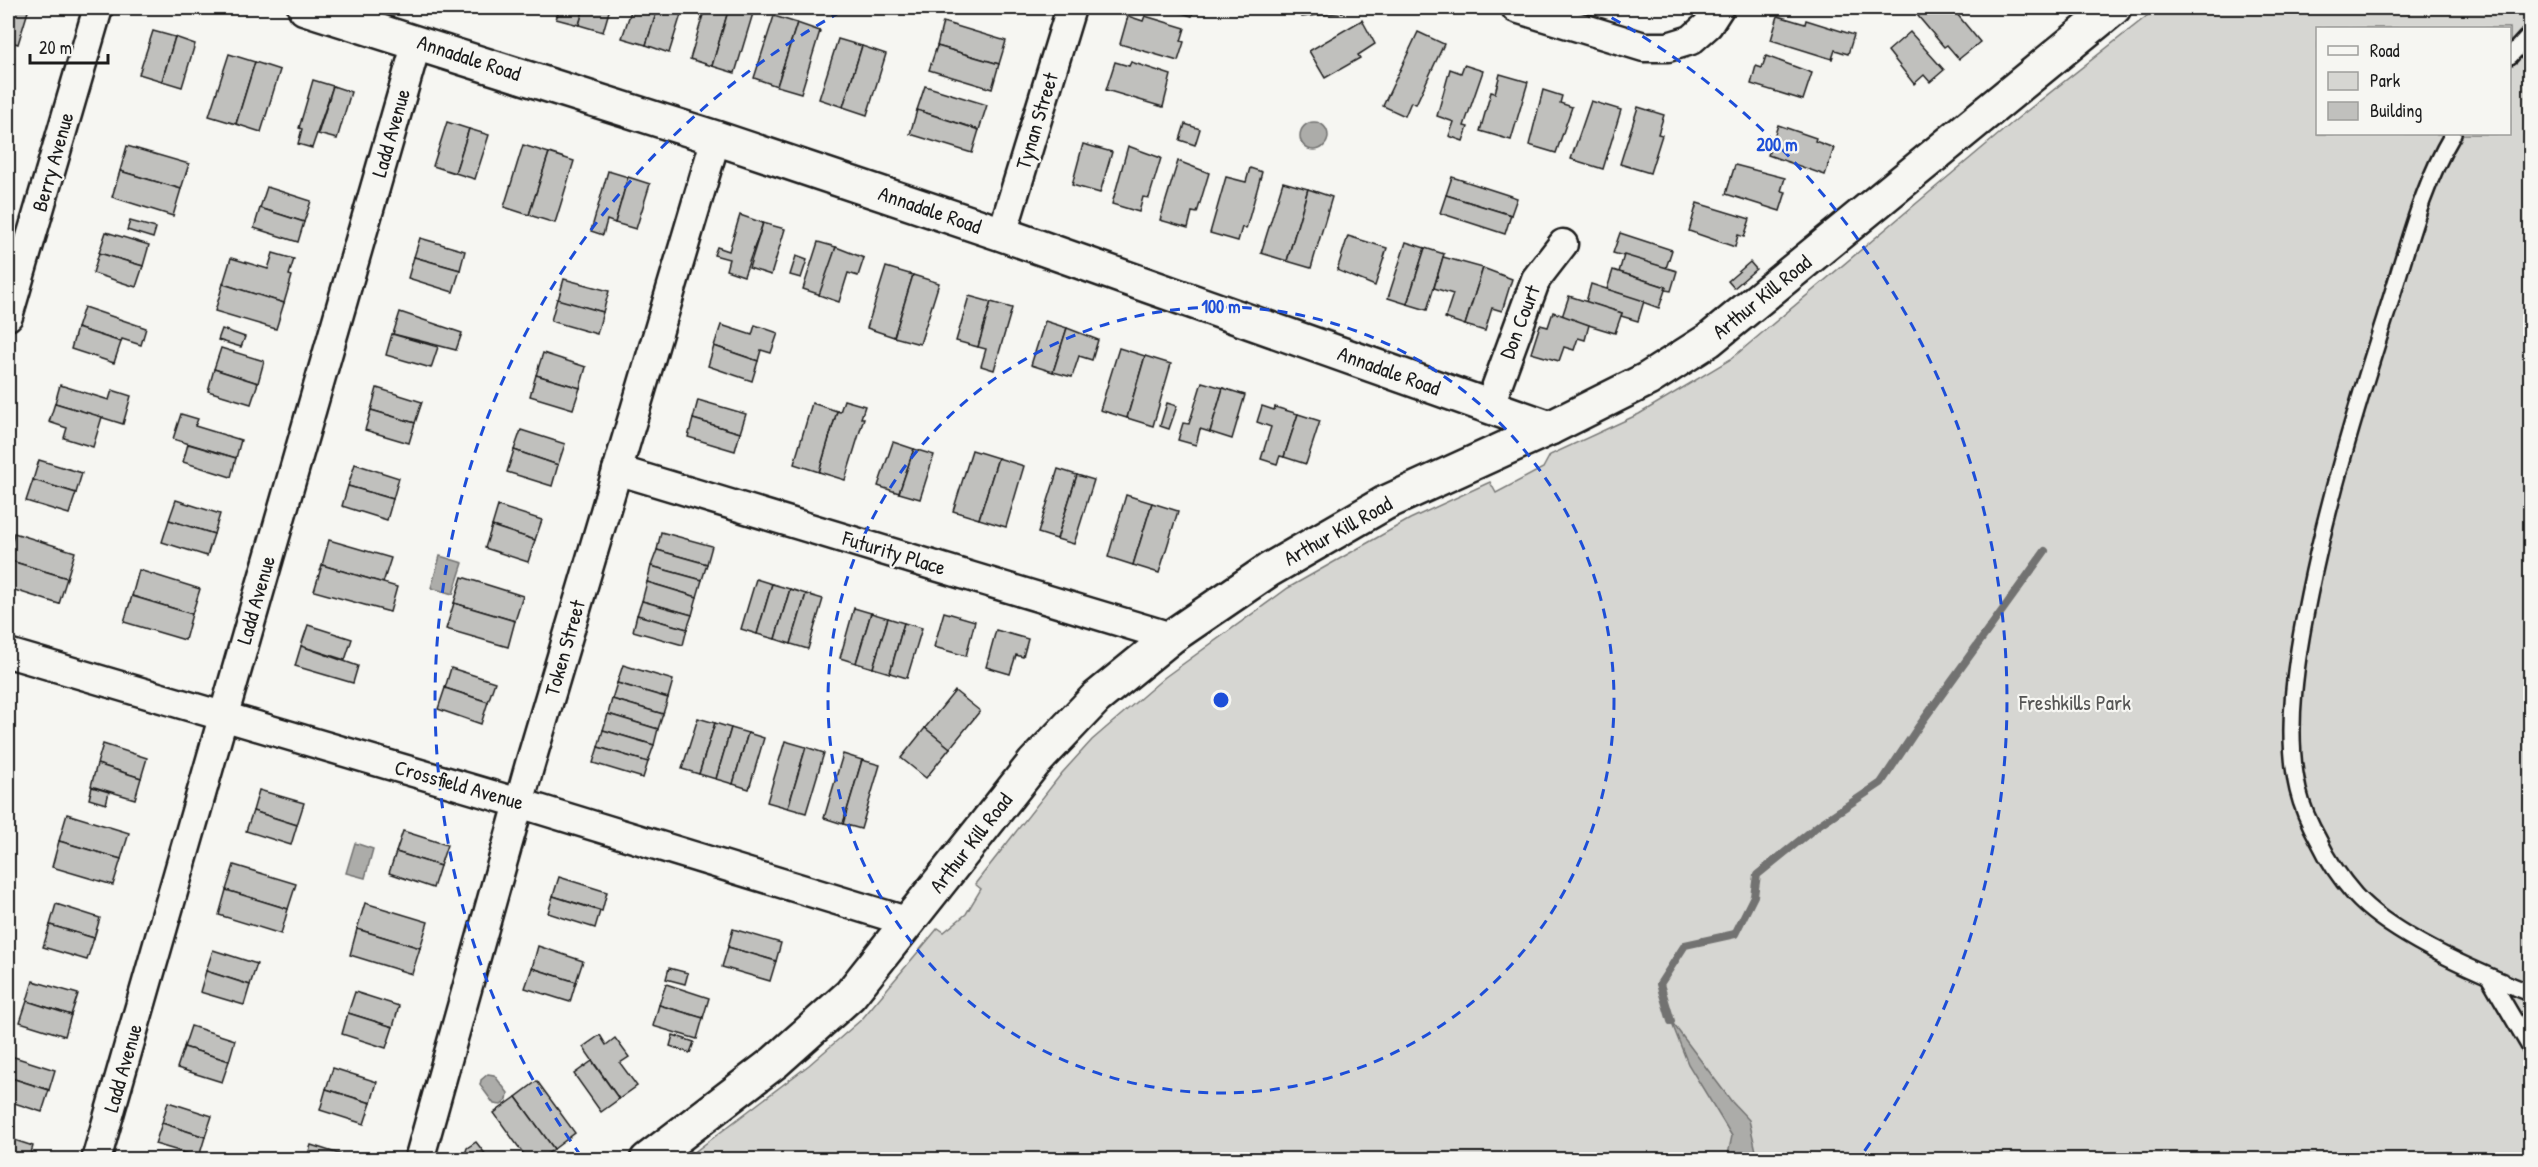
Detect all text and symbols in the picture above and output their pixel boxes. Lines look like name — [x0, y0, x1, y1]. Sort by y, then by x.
scale bar — [30, 27, 108, 65]
street label: Annadale Road — [414, 27, 525, 88]
legend — [2316, 27, 2511, 135]
text: 20 m — [39, 35, 72, 60]
text: Road — [2370, 38, 2400, 63]
street label: Tynan Street — [1008, 68, 1065, 173]
text: Park — [2370, 68, 2401, 93]
street label: Ladd Avenue — [364, 85, 417, 180]
text: Building — [2370, 98, 2422, 123]
street label: Berry Avenue — [25, 109, 81, 215]
text: 200 m — [1757, 132, 1797, 157]
street label: Annadale Road — [875, 178, 986, 241]
street label: Arthur Kill Road — [1706, 248, 1817, 346]
street label: Don Court — [1492, 280, 1547, 363]
text: 100 m — [1201, 294, 1241, 319]
street label: Annadale Road — [1334, 339, 1444, 402]
street label: Arthur Kill Road — [1278, 489, 1397, 572]
street label: Futurity Place — [838, 523, 949, 582]
street label: Ladd Avenue — [229, 552, 282, 647]
street label: Token Street — [537, 596, 592, 699]
park label: Freshkills Park — [2018, 688, 2131, 717]
centre of rings — [1211, 690, 1231, 710]
street label: Crossfield Avenue — [391, 752, 527, 817]
street label: Arthur Kill Road — [922, 787, 1019, 899]
street label: Ladd Avenue — [96, 1020, 149, 1115]

